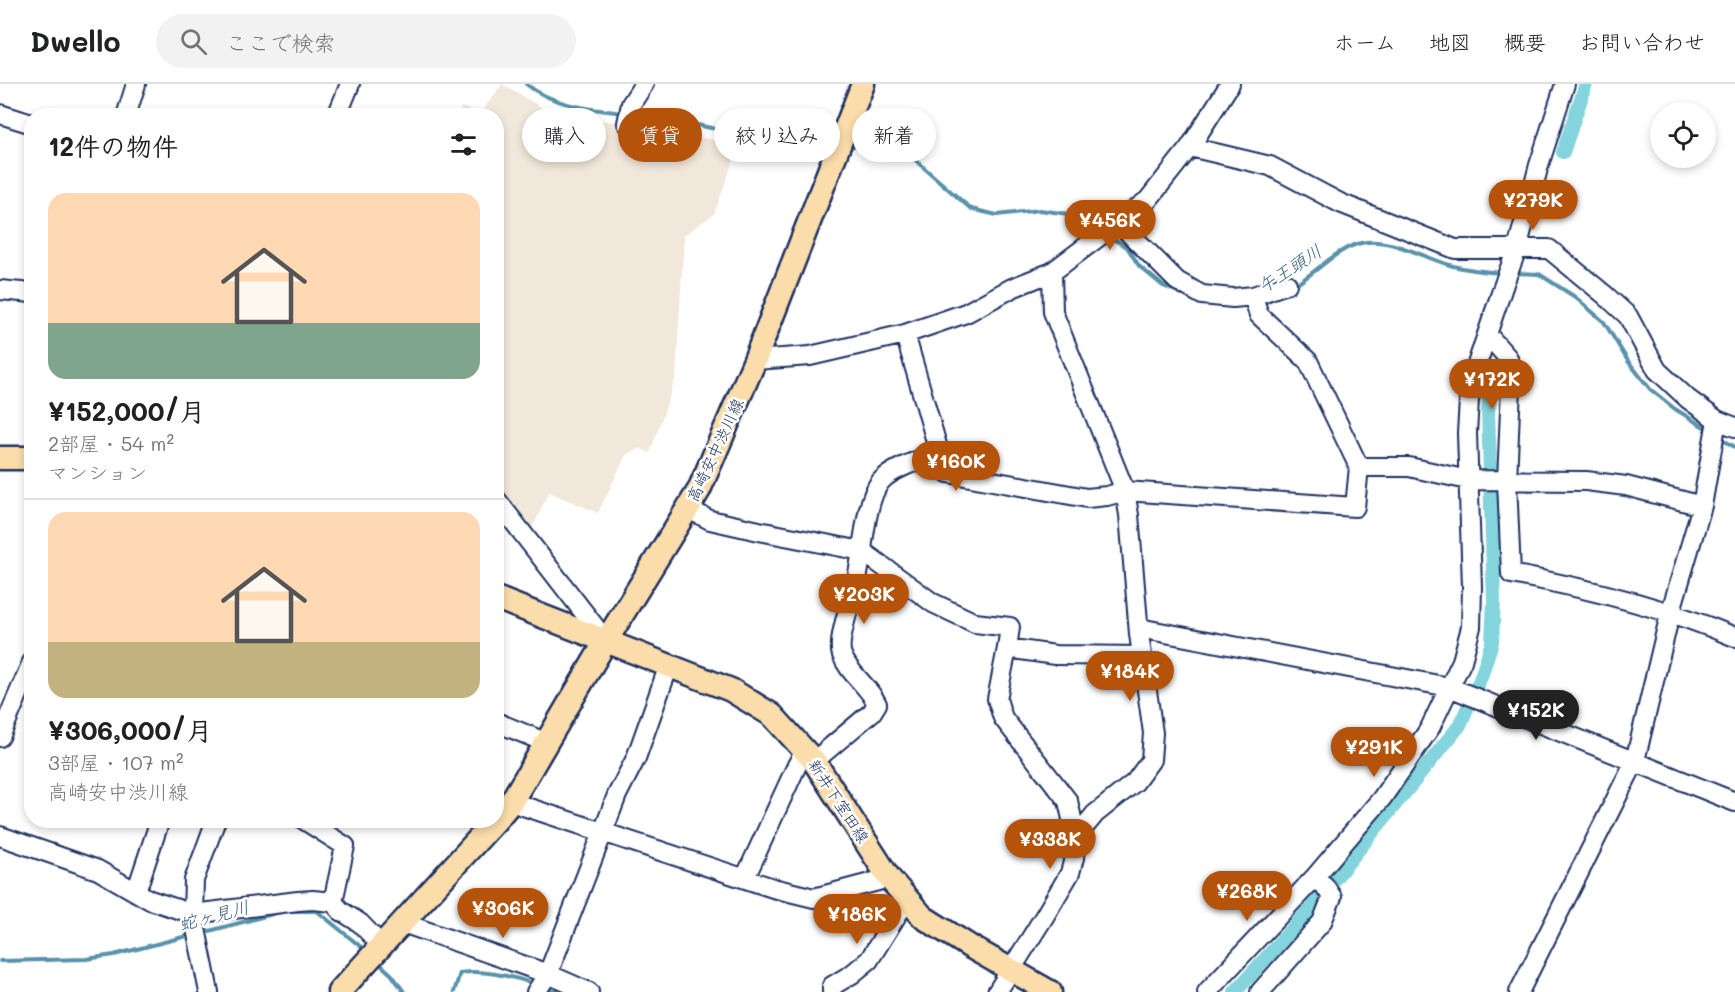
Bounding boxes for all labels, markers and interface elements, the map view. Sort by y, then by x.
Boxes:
search box [156,14,576,68]
text: Dwello [30,23,120,59]
icon: search [177,25,210,58]
text: ここで検索 [225,28,335,57]
text: ホーム [1334,28,1396,55]
text: 地図 [1429,28,1471,55]
text: 概要 [1504,28,1546,55]
text: お問い合わせ [1579,28,1705,55]
map controls [1650,102,1716,168]
button: locate [1650,102,1716,168]
chip: 購入 [522,108,606,162]
chip: 賃貸 [618,108,702,162]
chip: 絞り込み [714,108,840,162]
chip: 新着 [852,108,936,162]
icon: filters [447,128,480,161]
text: 12件の物件 [48,129,178,163]
pin: ¥279K [1491,180,1575,231]
text: ¥279K [1503,186,1563,212]
pin: ¥456K [1068,200,1152,251]
text: ¥456K [1079,206,1141,232]
icon: home [210,232,318,340]
water label: 午王頭川 [1253,238,1326,298]
pin: ¥172K [1450,359,1534,410]
text: ¥172K [1463,365,1521,391]
text: ¥152,000/月 [48,394,206,428]
street label: 高崎安中渋川線 [681,395,748,505]
text: 2部屋 · 54 m² [48,430,174,456]
pin: ¥160K [914,441,998,492]
text: ¥160K [926,447,986,473]
text: マンション [48,459,147,485]
icon: home [210,551,318,659]
pin: ¥203K [822,574,906,625]
text: ¥203K [833,580,895,606]
pin: ¥184K [1088,651,1172,702]
text: ¥184K [1100,657,1160,683]
pin: ¥152K [1494,690,1578,741]
text: ¥152K [1507,696,1565,722]
text: ¥306,000/月 [48,713,212,747]
pin: ¥291K [1332,727,1416,778]
text: ¥291K [1345,733,1403,759]
text: 3部屋 · 107 m² [48,749,184,775]
street label: 新井下室田線 [804,755,874,847]
text: 高崎安中渋川線 [48,778,188,804]
pin: ¥338K [1008,819,1092,870]
text: ¥338K [1019,825,1081,851]
pin: ¥268K [1205,871,1289,922]
text: ¥268K [1216,877,1278,903]
pin: ¥306K [461,888,545,939]
water label: 蛇ヶ見川 [176,894,252,936]
text: ¥306K [471,894,535,920]
pin: ¥186K [815,894,899,945]
text: ¥186K [827,900,887,926]

